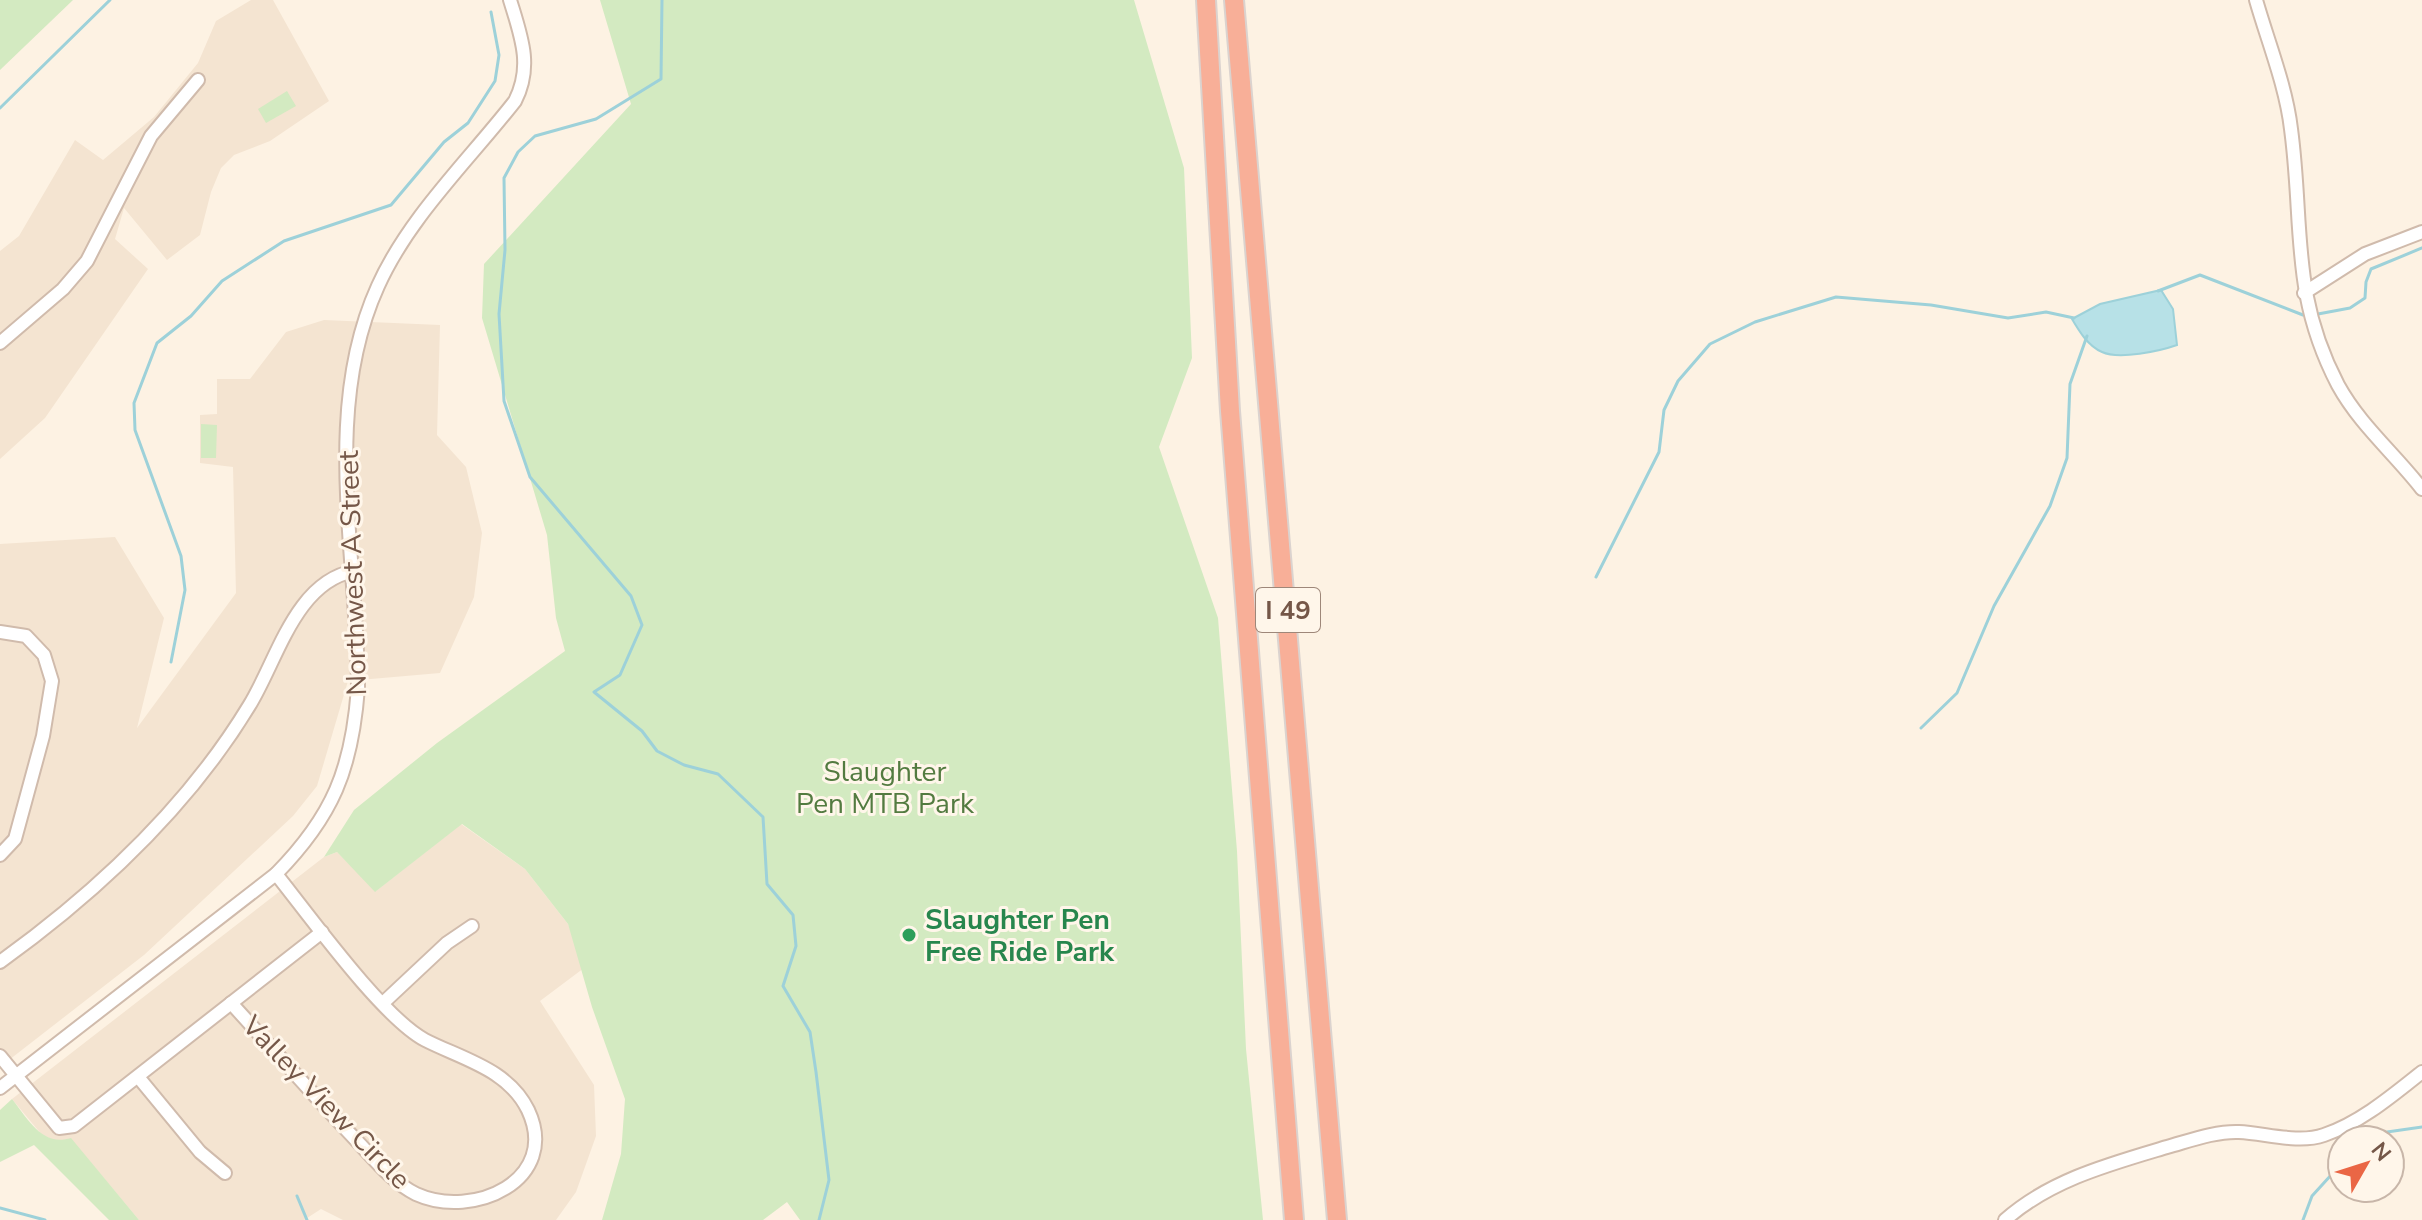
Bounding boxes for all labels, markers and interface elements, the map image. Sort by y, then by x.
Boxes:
street label: Northwest A Street [330,450,376,696]
road number: I 49 [1256,588,1320,632]
park label: Slaughter Pen MTB Park [796,753,975,823]
place label: Slaughter Pen Free Ride Park [925,901,1115,971]
marker: Slaughter Pen Free Ride Park [900,926,918,944]
street label: Valley View Circle [233,1007,419,1198]
north arrow [2326,1124,2406,1204]
text: N [2364,1136,2398,1168]

